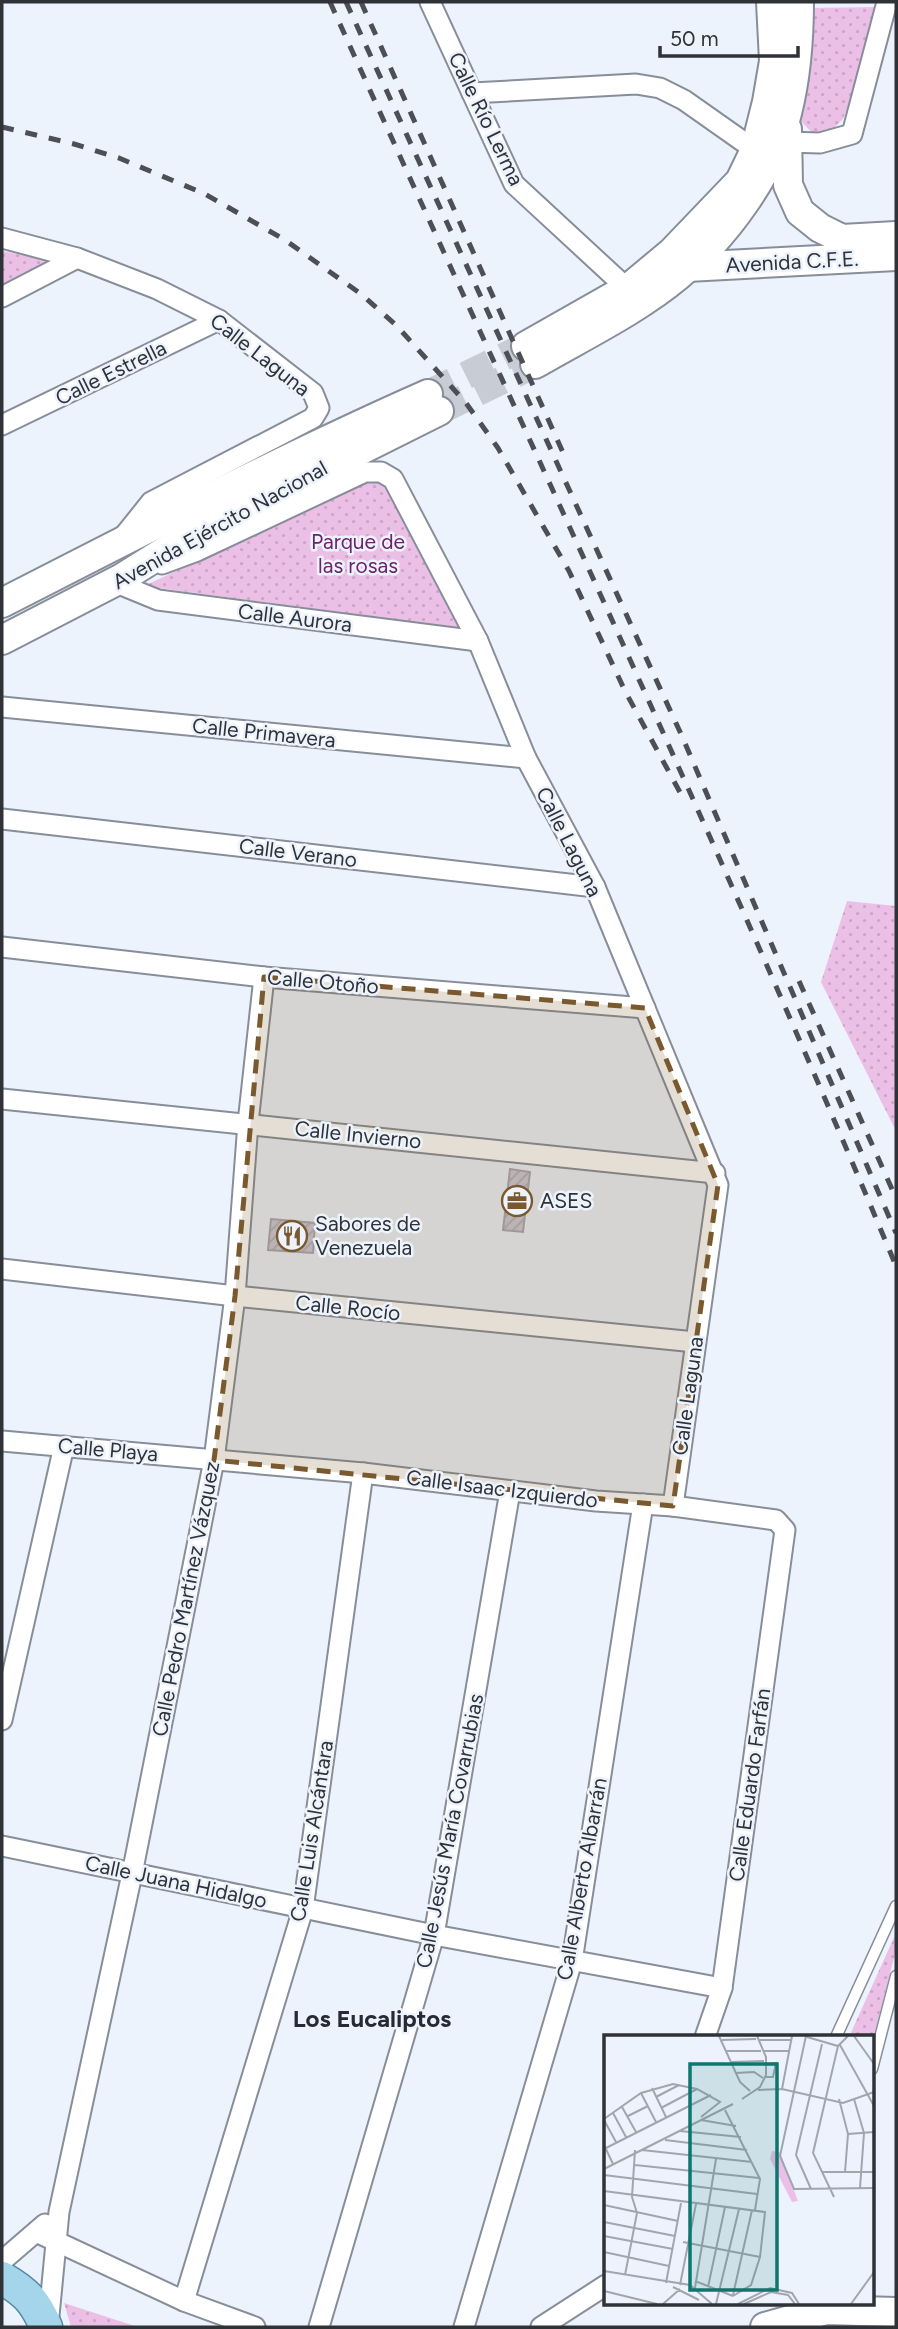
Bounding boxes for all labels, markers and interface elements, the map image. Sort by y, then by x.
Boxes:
scale bar [660,14,798,58]
text: 50 m [670,26,719,51]
street label: Calle Río Lerma [443,48,530,190]
street label: Avenida C.F.E. [725,246,859,277]
street label: Calle Laguna [205,308,315,401]
street label: Calle Estrella [51,335,170,410]
street label: Avenida Ejército Nacional [108,455,331,594]
park label: Parque de las rosas [311,529,405,578]
street label: Calle Aurora [237,598,354,637]
street label: Calle Primavera [191,713,337,752]
street label: Calle Laguna [531,783,608,901]
street label: Calle Verano [238,833,358,872]
street label: Calle Otoño [266,964,380,999]
street label: Calle Invierno [293,1115,423,1154]
office icon: ASES [500,1184,534,1218]
place label: ASES [540,1188,592,1213]
place label: Sabores de Venezuela [315,1211,420,1260]
restaurant icon: Sabores de Venezuela [275,1219,309,1253]
street label: Calle Rocío [294,1290,402,1325]
street label: Calle Laguna [667,1335,708,1457]
street label: Calle Playa [57,1433,159,1466]
street label: Calle Pedro Martínez Vázquez [147,1459,224,1738]
street label: Calle Isaac Izquierdo [405,1464,599,1513]
street label: Calle Eduardo Farfán [724,1687,775,1883]
street label: Calle Jesús María Covarrubias [411,1692,488,1970]
street label: Calle Luis Alcántara [285,1738,338,1923]
street label: Calle Alberto Albarrán [551,1776,612,1982]
street label: Calle Juana Hidalgo [83,1850,269,1913]
district label: Los Eucaliptos [293,2004,451,2033]
inset map [604,2035,874,2304]

